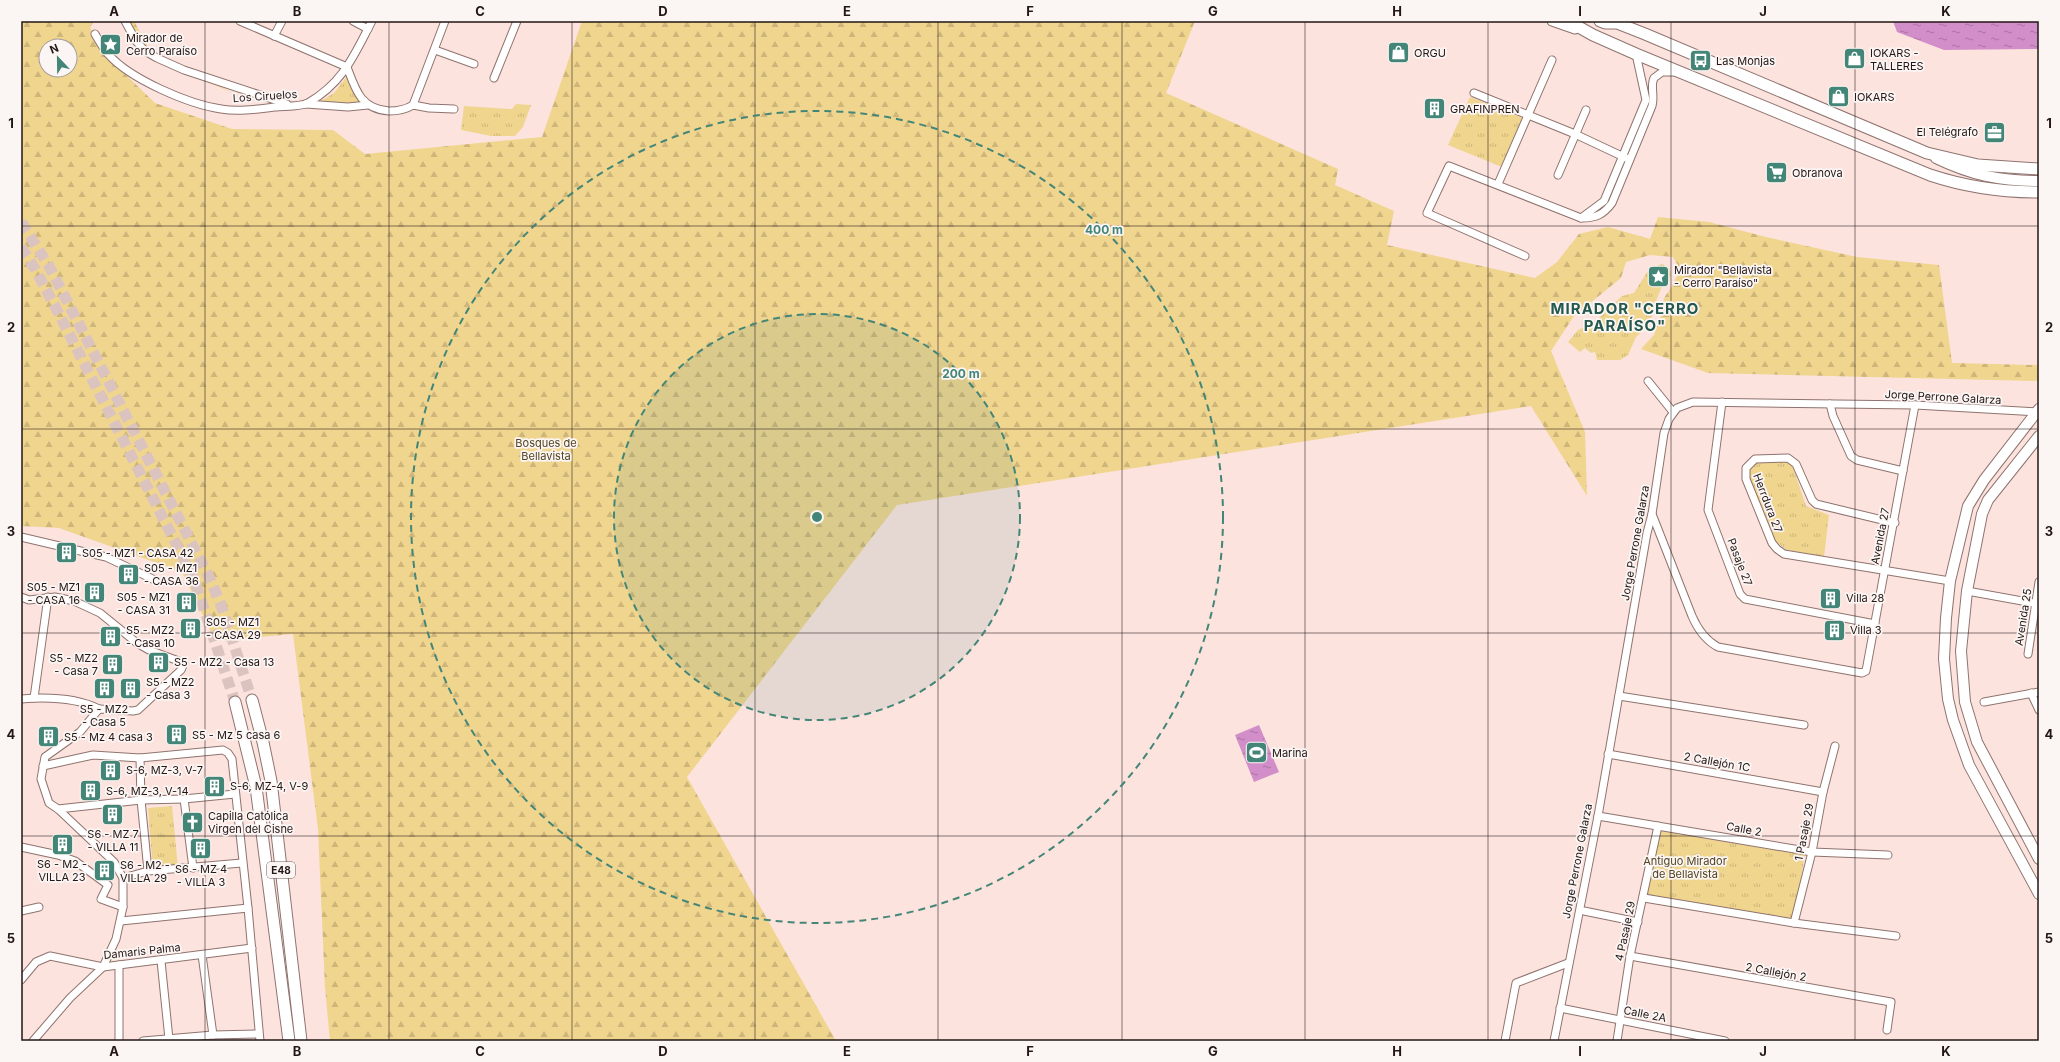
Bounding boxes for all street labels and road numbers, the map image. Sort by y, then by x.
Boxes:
street label: Los Ciruelos [232,87,298,105]
street label: Jorge Perrone Galarza [1884,387,2002,407]
street label: Herrdura 27 [1750,471,1786,535]
street label: Jorge Perrone Galarza [1618,484,1652,602]
street label: Avenida 27 [1868,507,1892,565]
street label: Pasaje 27 [1724,536,1756,588]
street label: Avenida 25 [2012,587,2034,647]
street label: 2 Callejón 1C [1683,749,1751,775]
street label: Jorge Perrone Galarza [1559,802,1595,920]
street label: 1 Pasaje 29 [1792,802,1816,862]
street label: Calle 2 [1725,819,1763,839]
road number: E48 [267,862,295,878]
street label: 4 Pasaje 29 [1612,899,1638,962]
street label: Damaris Palma [103,940,181,962]
street label: 2 Callejón 2 [1745,960,1807,984]
street label: Calle 2A [1622,1003,1668,1025]

